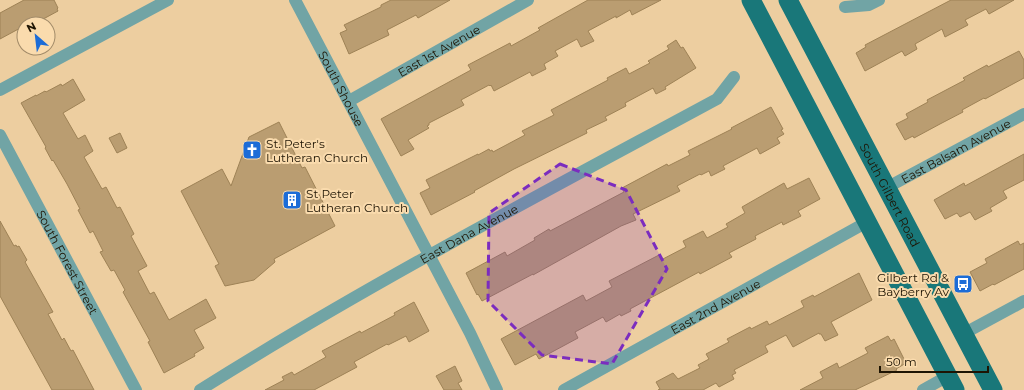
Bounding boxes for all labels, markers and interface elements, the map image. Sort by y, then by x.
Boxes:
north arrow [16,16,56,56]
text: N [24,19,39,35]
street label: East 1st Avenue [395,21,483,80]
street label: South Shouse [315,48,368,129]
street label: East Balsam Avenue [898,115,1013,186]
place label: St. Peter's Lutheran Church [266,136,368,165]
church icon: St. Peter's Lutheran Church [241,139,263,161]
street label: South Gilbert Road [857,140,924,249]
place label: St Peter Lutheran Church [306,186,408,215]
building icon: St Peter Lutheran Church [281,189,303,211]
street label: East Dana Avenue [417,200,520,266]
street label: South Forest Street [34,207,102,317]
place label: Gilbert Rd & Bayberry Av [877,270,949,299]
bus stop icon: Gilbert Rd & Bayberry Av [952,273,974,295]
street label: East 2nd Avenue [668,275,763,337]
scale bar [880,348,988,374]
text: 50 m [886,354,917,369]

